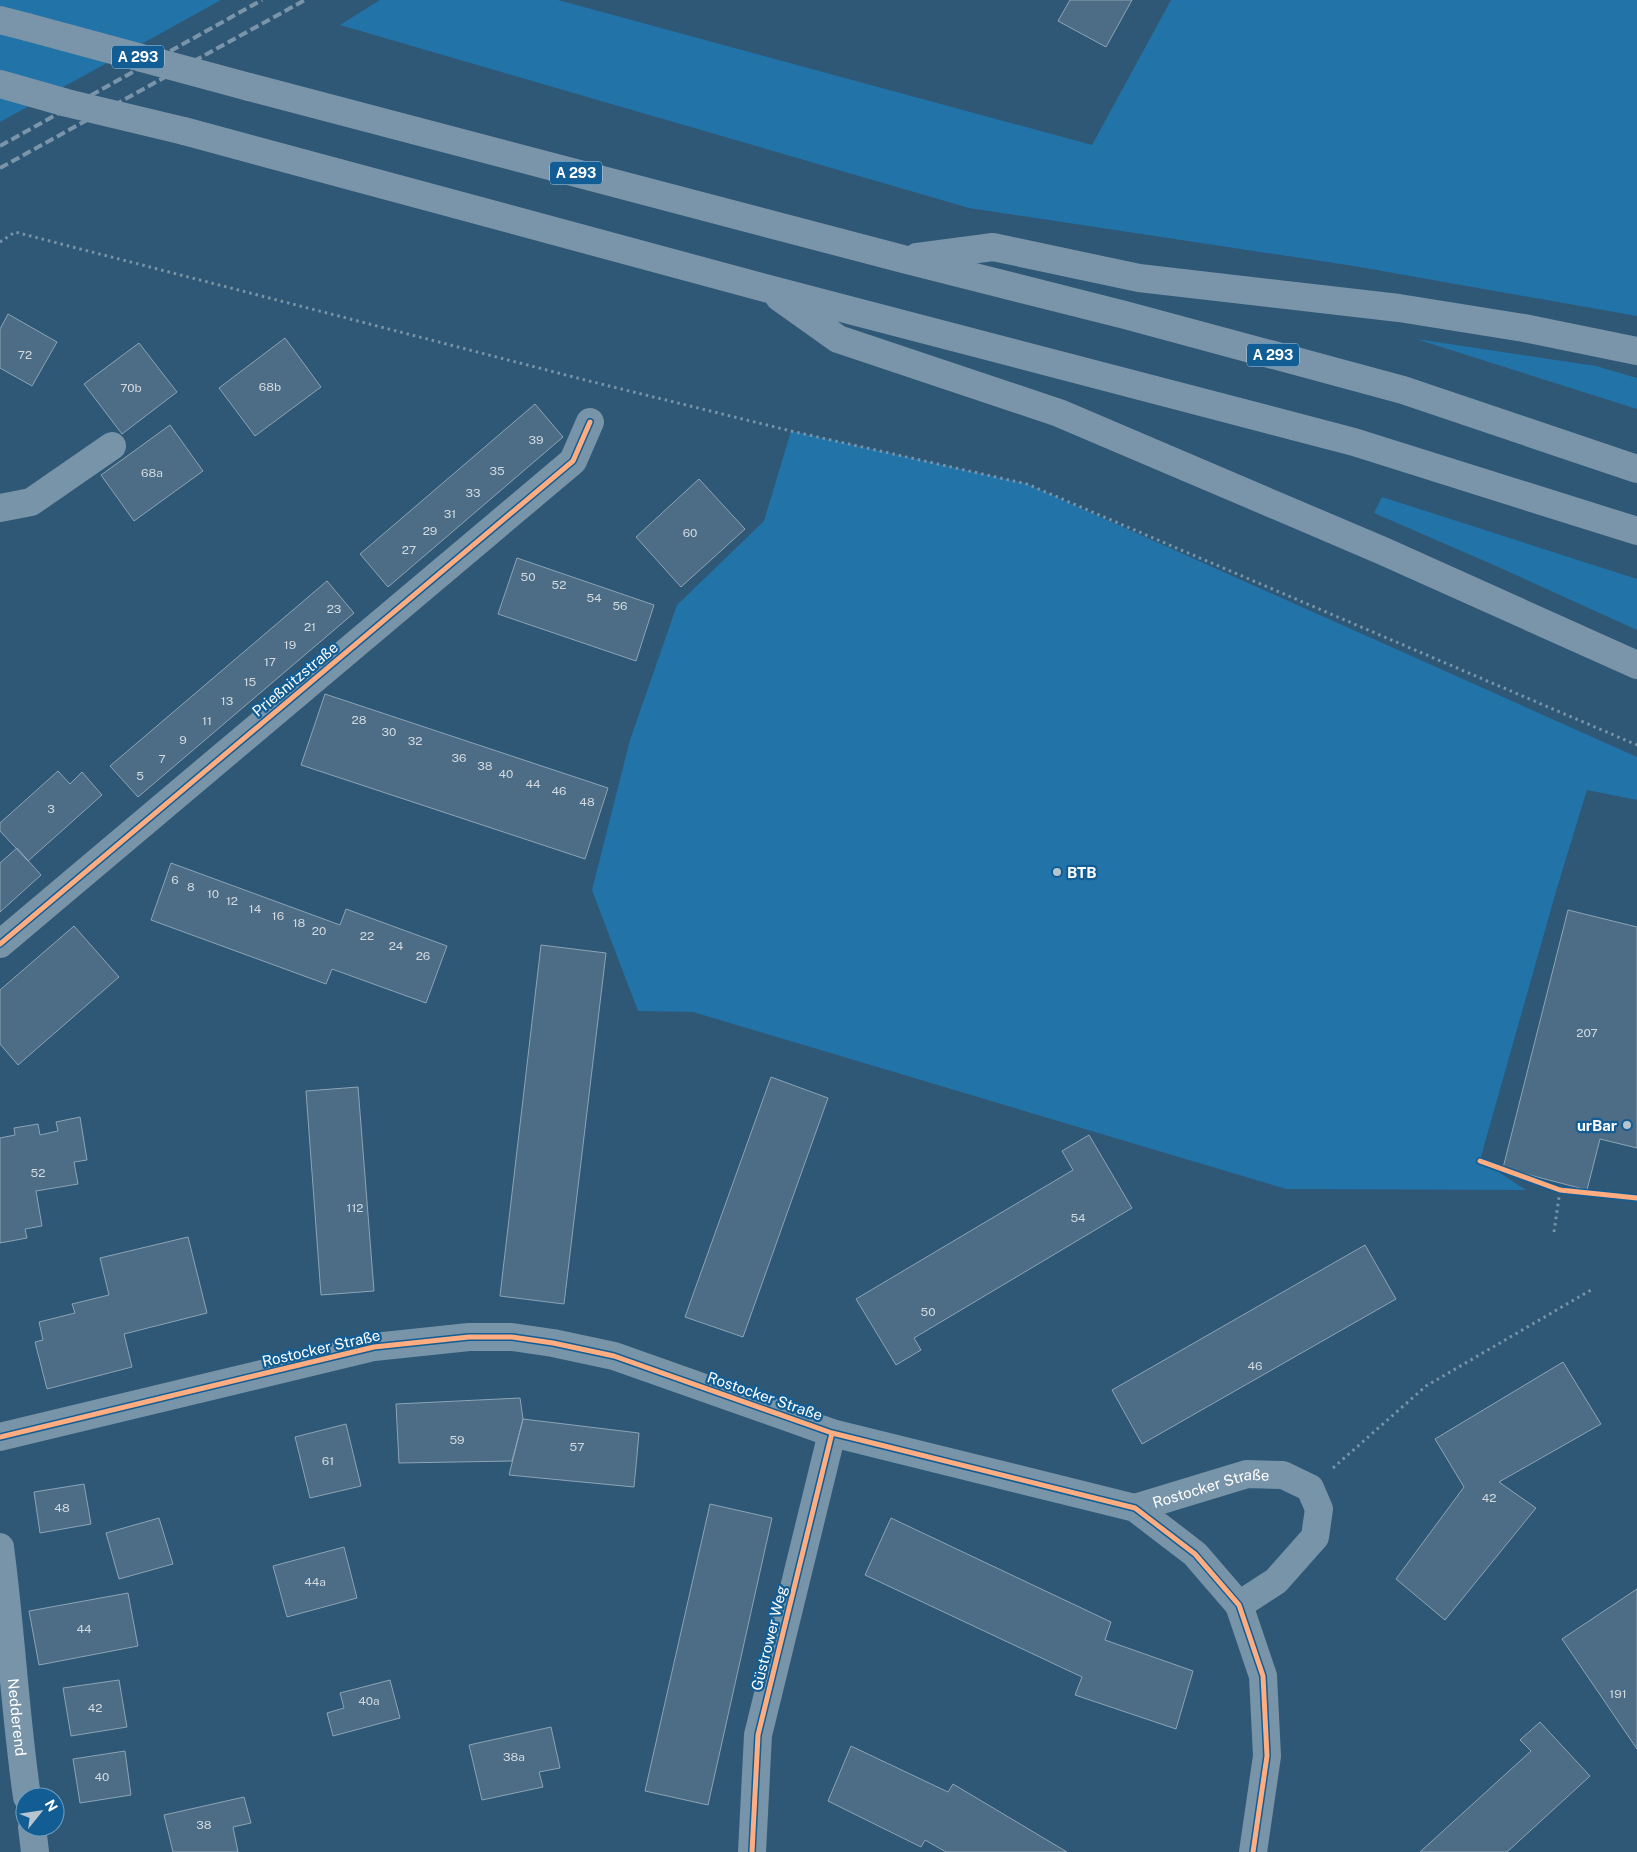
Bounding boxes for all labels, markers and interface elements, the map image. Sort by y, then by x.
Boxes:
road number: A 293 [112,46,164,68]
road number: A 293 [550,162,602,184]
road number: A 293 [1247,344,1299,366]
house number: 72 [18,348,32,362]
house number: 68b [259,380,281,394]
house number: 70b [120,381,142,395]
house number: 39 [529,433,543,447]
house number: 35 [489,464,505,478]
house number: 68a [141,466,163,480]
house number: 33 [465,486,481,500]
house number: 31 [444,507,456,521]
house number: 29 [423,524,437,538]
house number: 60 [683,526,697,540]
house number: 27 [402,543,416,557]
house number: 50 [520,570,536,584]
house number: 52 [552,578,566,592]
house number: 54 [586,591,602,605]
house number: 56 [612,599,628,613]
house number: 23 [327,602,341,616]
house number: 21 [304,620,316,634]
street label: Prießnitzstraße [249,638,341,720]
house number: 19 [284,638,296,652]
house number: 17 [264,655,276,669]
house number: 15 [244,675,257,689]
house number: 13 [221,694,233,708]
house number: 28 [352,713,367,727]
house number: 11 [202,714,212,728]
house number: 30 [382,725,396,739]
house number: 9 [179,733,187,747]
house number: 32 [408,734,422,748]
house number: 36 [452,751,466,765]
house number: 7 [158,752,166,766]
house number: 38 [477,759,493,773]
house number: 40 [499,767,513,781]
house number: 5 [136,769,144,783]
house number: 44 [525,777,541,791]
house number: 46 [551,784,567,798]
house number: 48 [579,795,595,809]
house number: 3 [47,802,55,816]
place label: BTB [1067,864,1097,881]
marker: BTB [1051,866,1063,878]
house number: 6 [171,873,179,887]
house number: 8 [187,880,195,894]
house number: 10 [207,887,219,901]
house number: 12 [226,894,238,908]
house number: 14 [249,902,262,916]
house number: 16 [272,909,284,923]
house number: 18 [293,916,306,930]
house number: 20 [312,924,326,938]
house number: 22 [360,929,374,943]
house number: 24 [389,939,404,953]
house number: 26 [416,949,430,963]
house number: 207 [1576,1026,1598,1040]
place label: urBar [1577,1117,1617,1134]
marker: urBar [1621,1119,1633,1131]
house number: 52 [31,1166,45,1180]
house number: 112 [347,1201,363,1215]
house number: 54 [1070,1211,1086,1225]
house number: 50 [920,1305,936,1319]
street label: Rostocker Straße [260,1326,382,1370]
house number: 46 [1247,1359,1263,1373]
street label: Rostocker Straße [705,1368,825,1424]
house number: 59 [449,1433,465,1447]
house number: 57 [570,1440,584,1454]
house number: 61 [322,1454,334,1468]
street label: Rostocker Straße [1150,1465,1270,1511]
house number: 42 [1482,1491,1496,1505]
house number: 48 [54,1501,70,1515]
house number: 44a [304,1575,326,1589]
street label: Güstrower Weg [748,1584,790,1692]
house number: 44 [76,1622,92,1636]
street label: Nedderend [5,1677,30,1757]
house number: 191 [1609,1687,1627,1701]
house number: 40a [358,1694,380,1708]
house number: 42 [88,1701,102,1715]
house number: 38a [503,1750,525,1764]
house number: 40 [95,1770,109,1784]
north arrow [15,1787,65,1837]
text: N [42,1797,61,1814]
house number: 38 [196,1818,212,1832]

